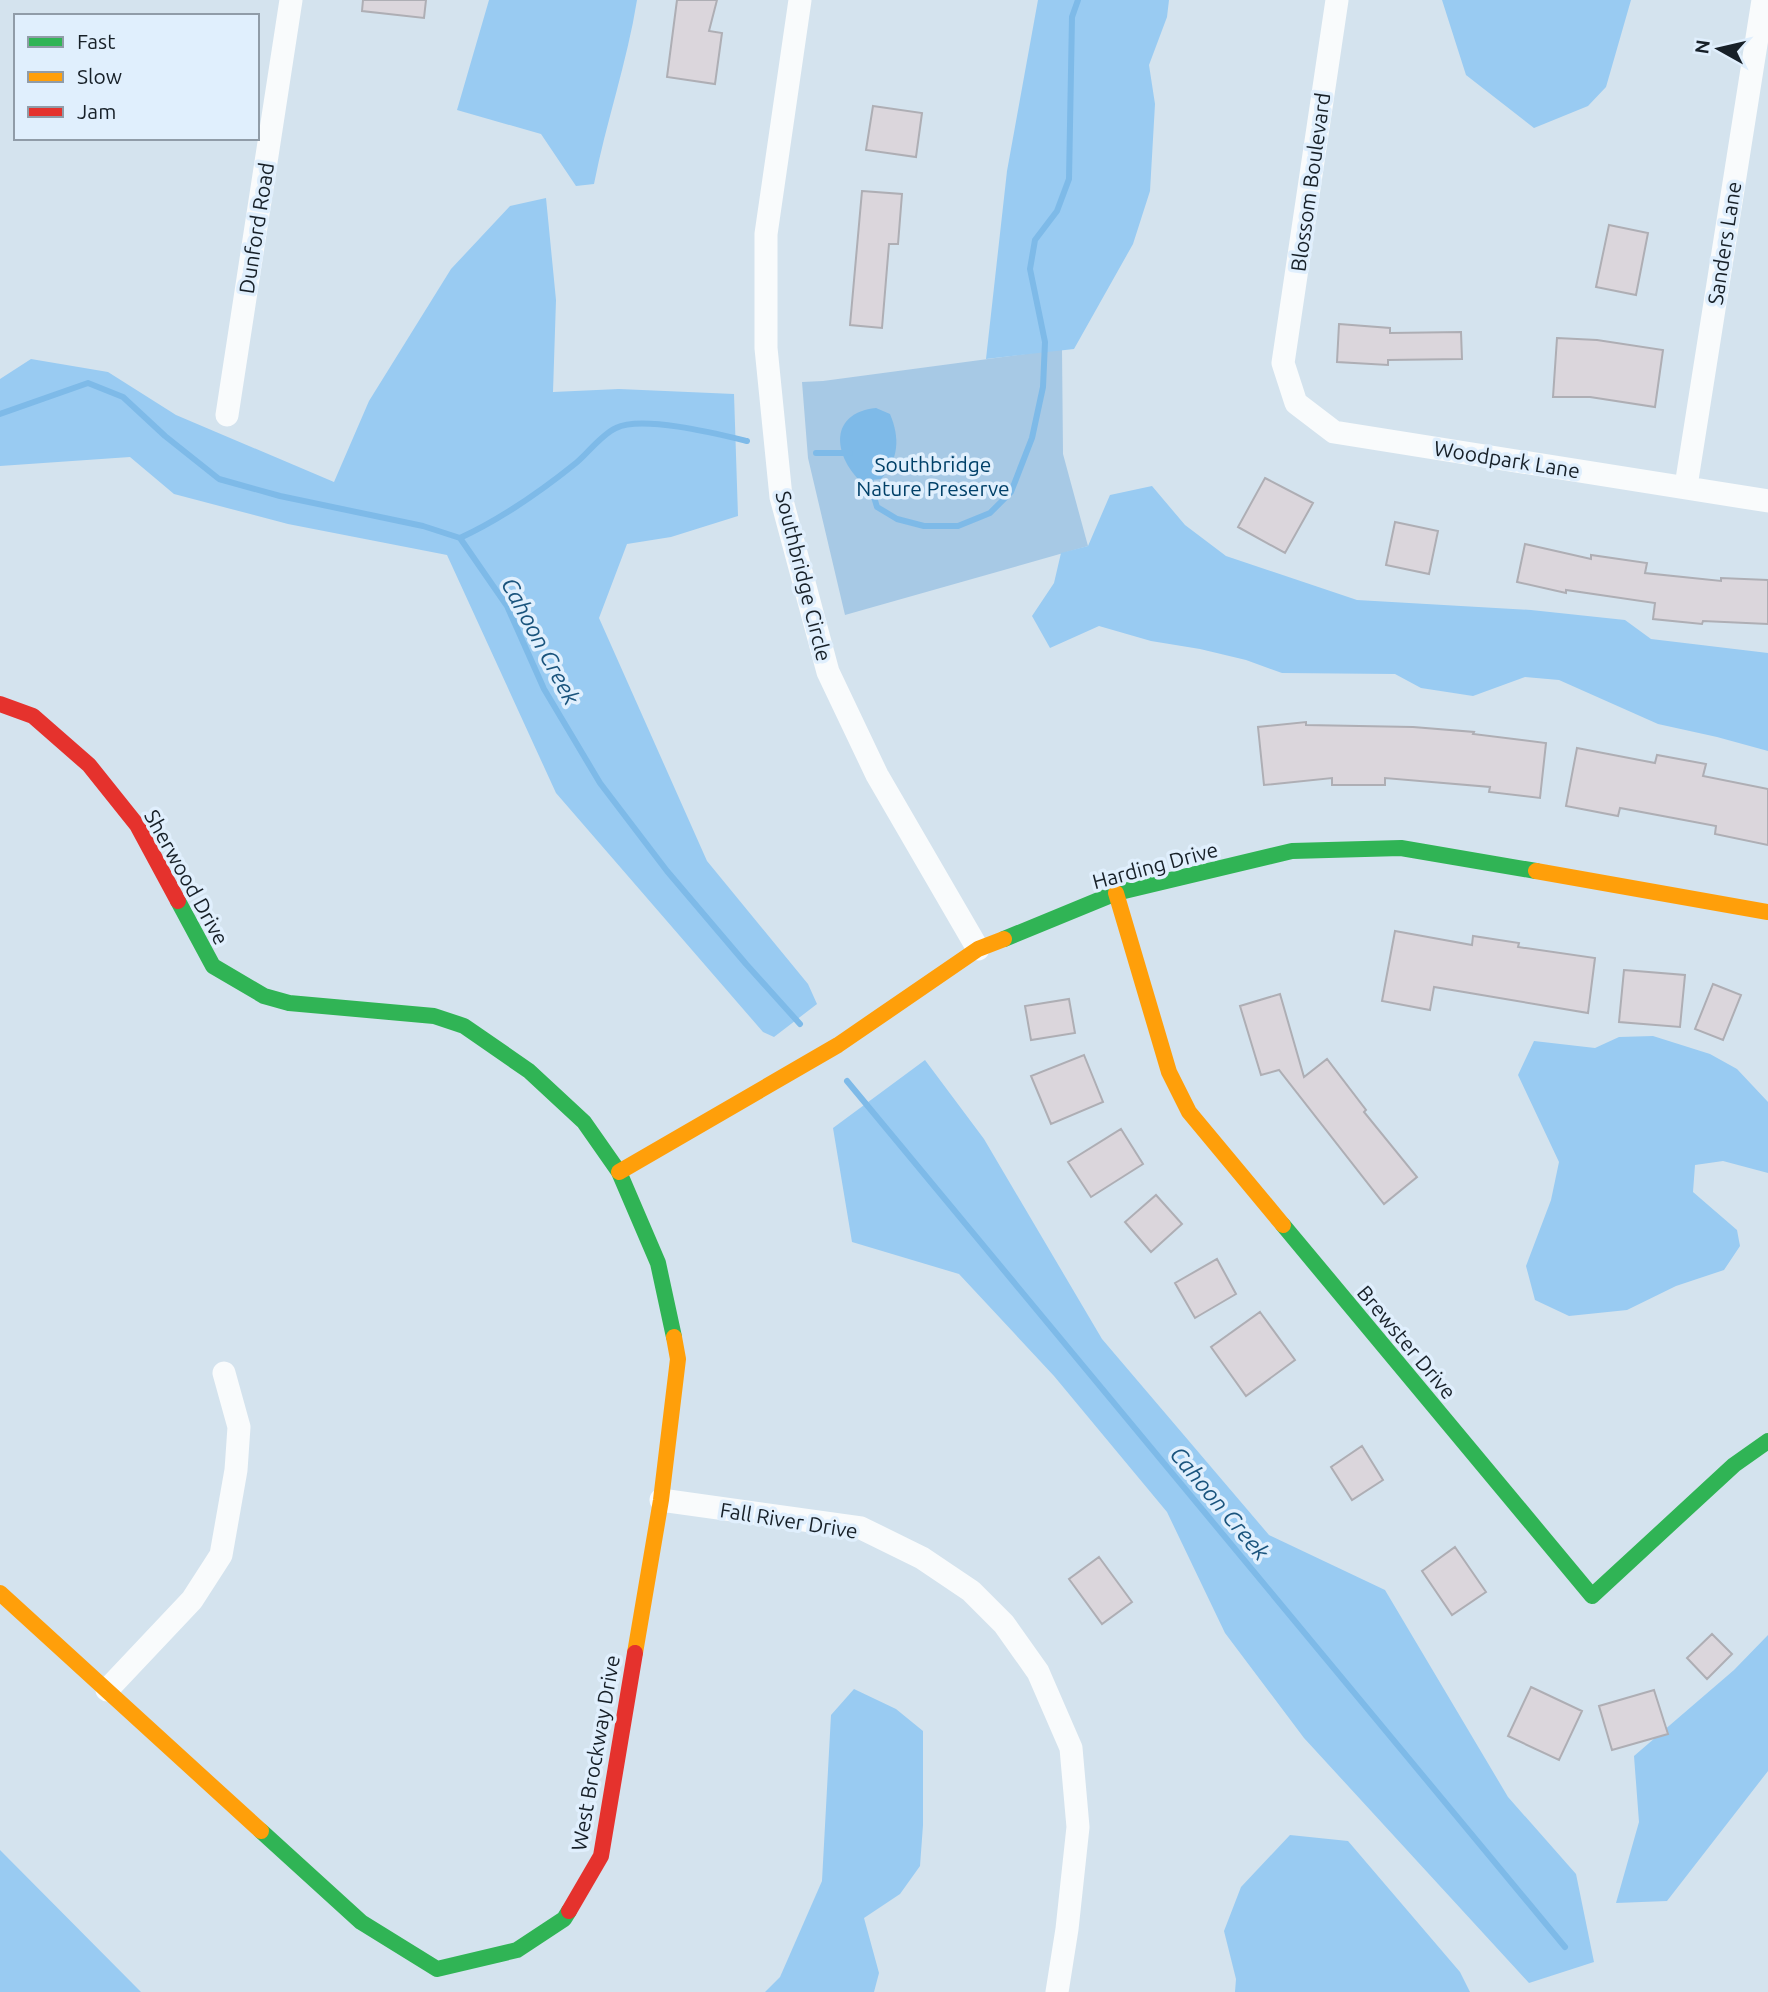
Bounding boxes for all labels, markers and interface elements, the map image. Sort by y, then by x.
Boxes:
legend [14,14,259,140]
north arrow [1684,14,1754,84]
text: Fast [77,29,115,53]
text: N [1690,38,1714,55]
text: Slow [77,64,122,88]
street label: Blossom Boulevard [1286,91,1334,273]
text: Jam [77,99,116,123]
street label: Dunford Road [234,161,278,295]
street label: Sanders Lane [1702,180,1746,306]
street label: Woodpark Lane [1432,436,1582,482]
park label: Southbridge Nature Preserve [856,452,1010,500]
street label: Southbridge Circle [771,488,837,664]
water label: Cahoon Creek [497,573,585,709]
street label: Sherwood Drive [140,805,234,949]
street label: Harding Drive [1089,837,1221,893]
street label: Brewster Drive [1353,1280,1461,1404]
water label: Cahoon Creek [1165,1441,1275,1565]
street label: Fall River Drive [718,1497,860,1543]
street label: West Brockway Drive [566,1653,624,1853]

